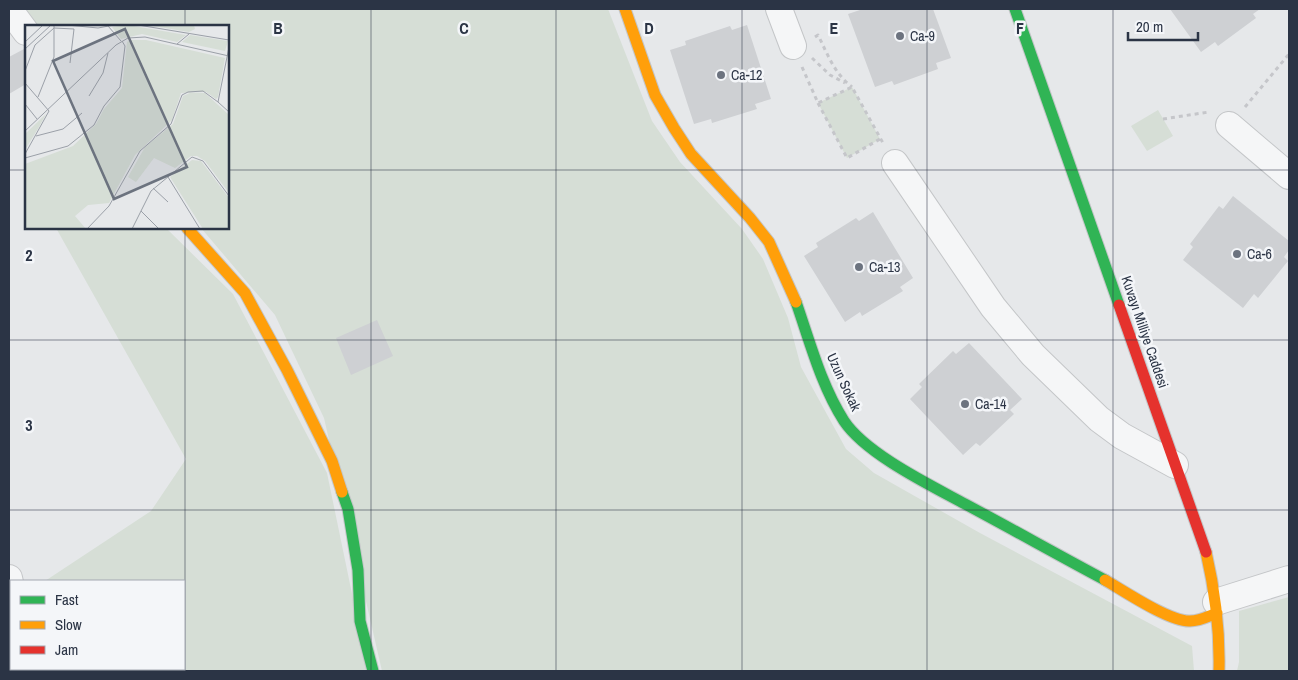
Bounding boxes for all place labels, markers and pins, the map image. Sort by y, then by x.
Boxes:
place label: Ca-9 [910,27,935,45]
marker: Ca-9 [894,30,906,42]
place label: Ca-12 [731,66,762,84]
marker: Ca-12 [715,69,727,81]
place label: Ca-6 [1247,245,1272,263]
marker: Ca-6 [1231,248,1243,260]
place label: Ca-13 [869,258,900,276]
marker: Ca-13 [853,261,865,273]
place label: Ca-14 [975,395,1007,413]
marker: Ca-14 [959,398,971,410]

